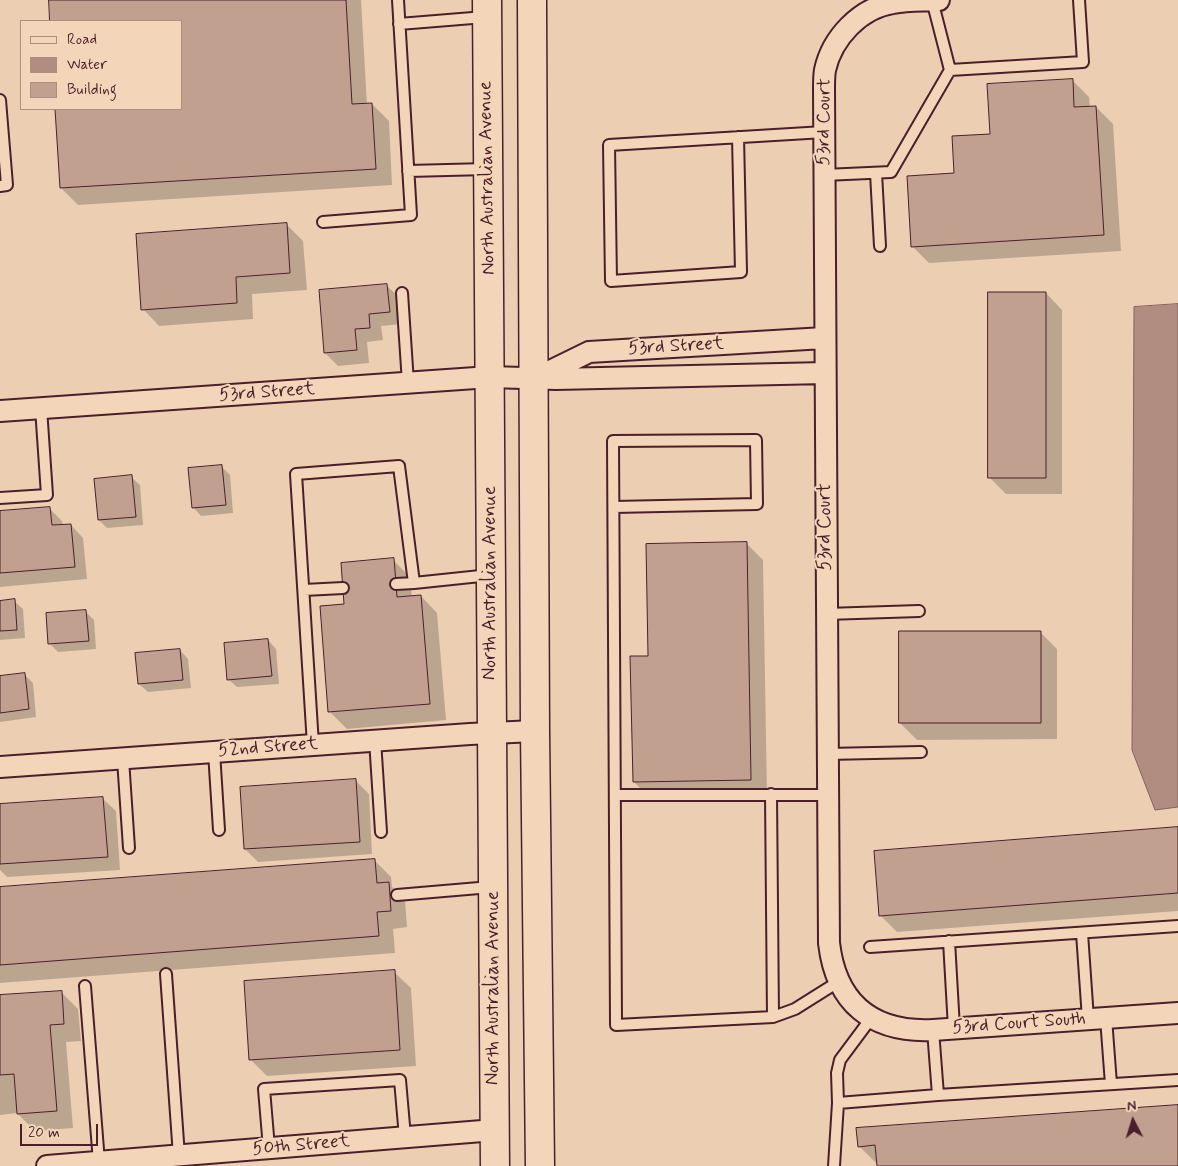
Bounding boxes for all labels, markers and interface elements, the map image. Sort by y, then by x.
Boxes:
legend [20,20,182,110]
text: Road [67,30,97,50]
text: Water [67,55,107,75]
street label: 53rd Court [813,78,837,166]
text: Building [67,80,117,100]
street label: North Australian Avenue [475,81,501,275]
street label: 53rd Street [627,333,725,361]
street label: 53rd Street [218,378,316,408]
street label: 53rd Court [815,483,837,571]
street label: North Australian Avenue [480,486,502,680]
street label: 52nd Street [217,733,319,763]
street label: North Australian Avenue [483,891,505,1085]
street label: 53rd Court South [951,1008,1087,1040]
north arrow [1108,1096,1158,1146]
text: N [1126,1097,1137,1115]
scale bar [22,1114,100,1146]
text: 20 m [28,1123,60,1143]
street label: 50th Street [251,1130,351,1162]

